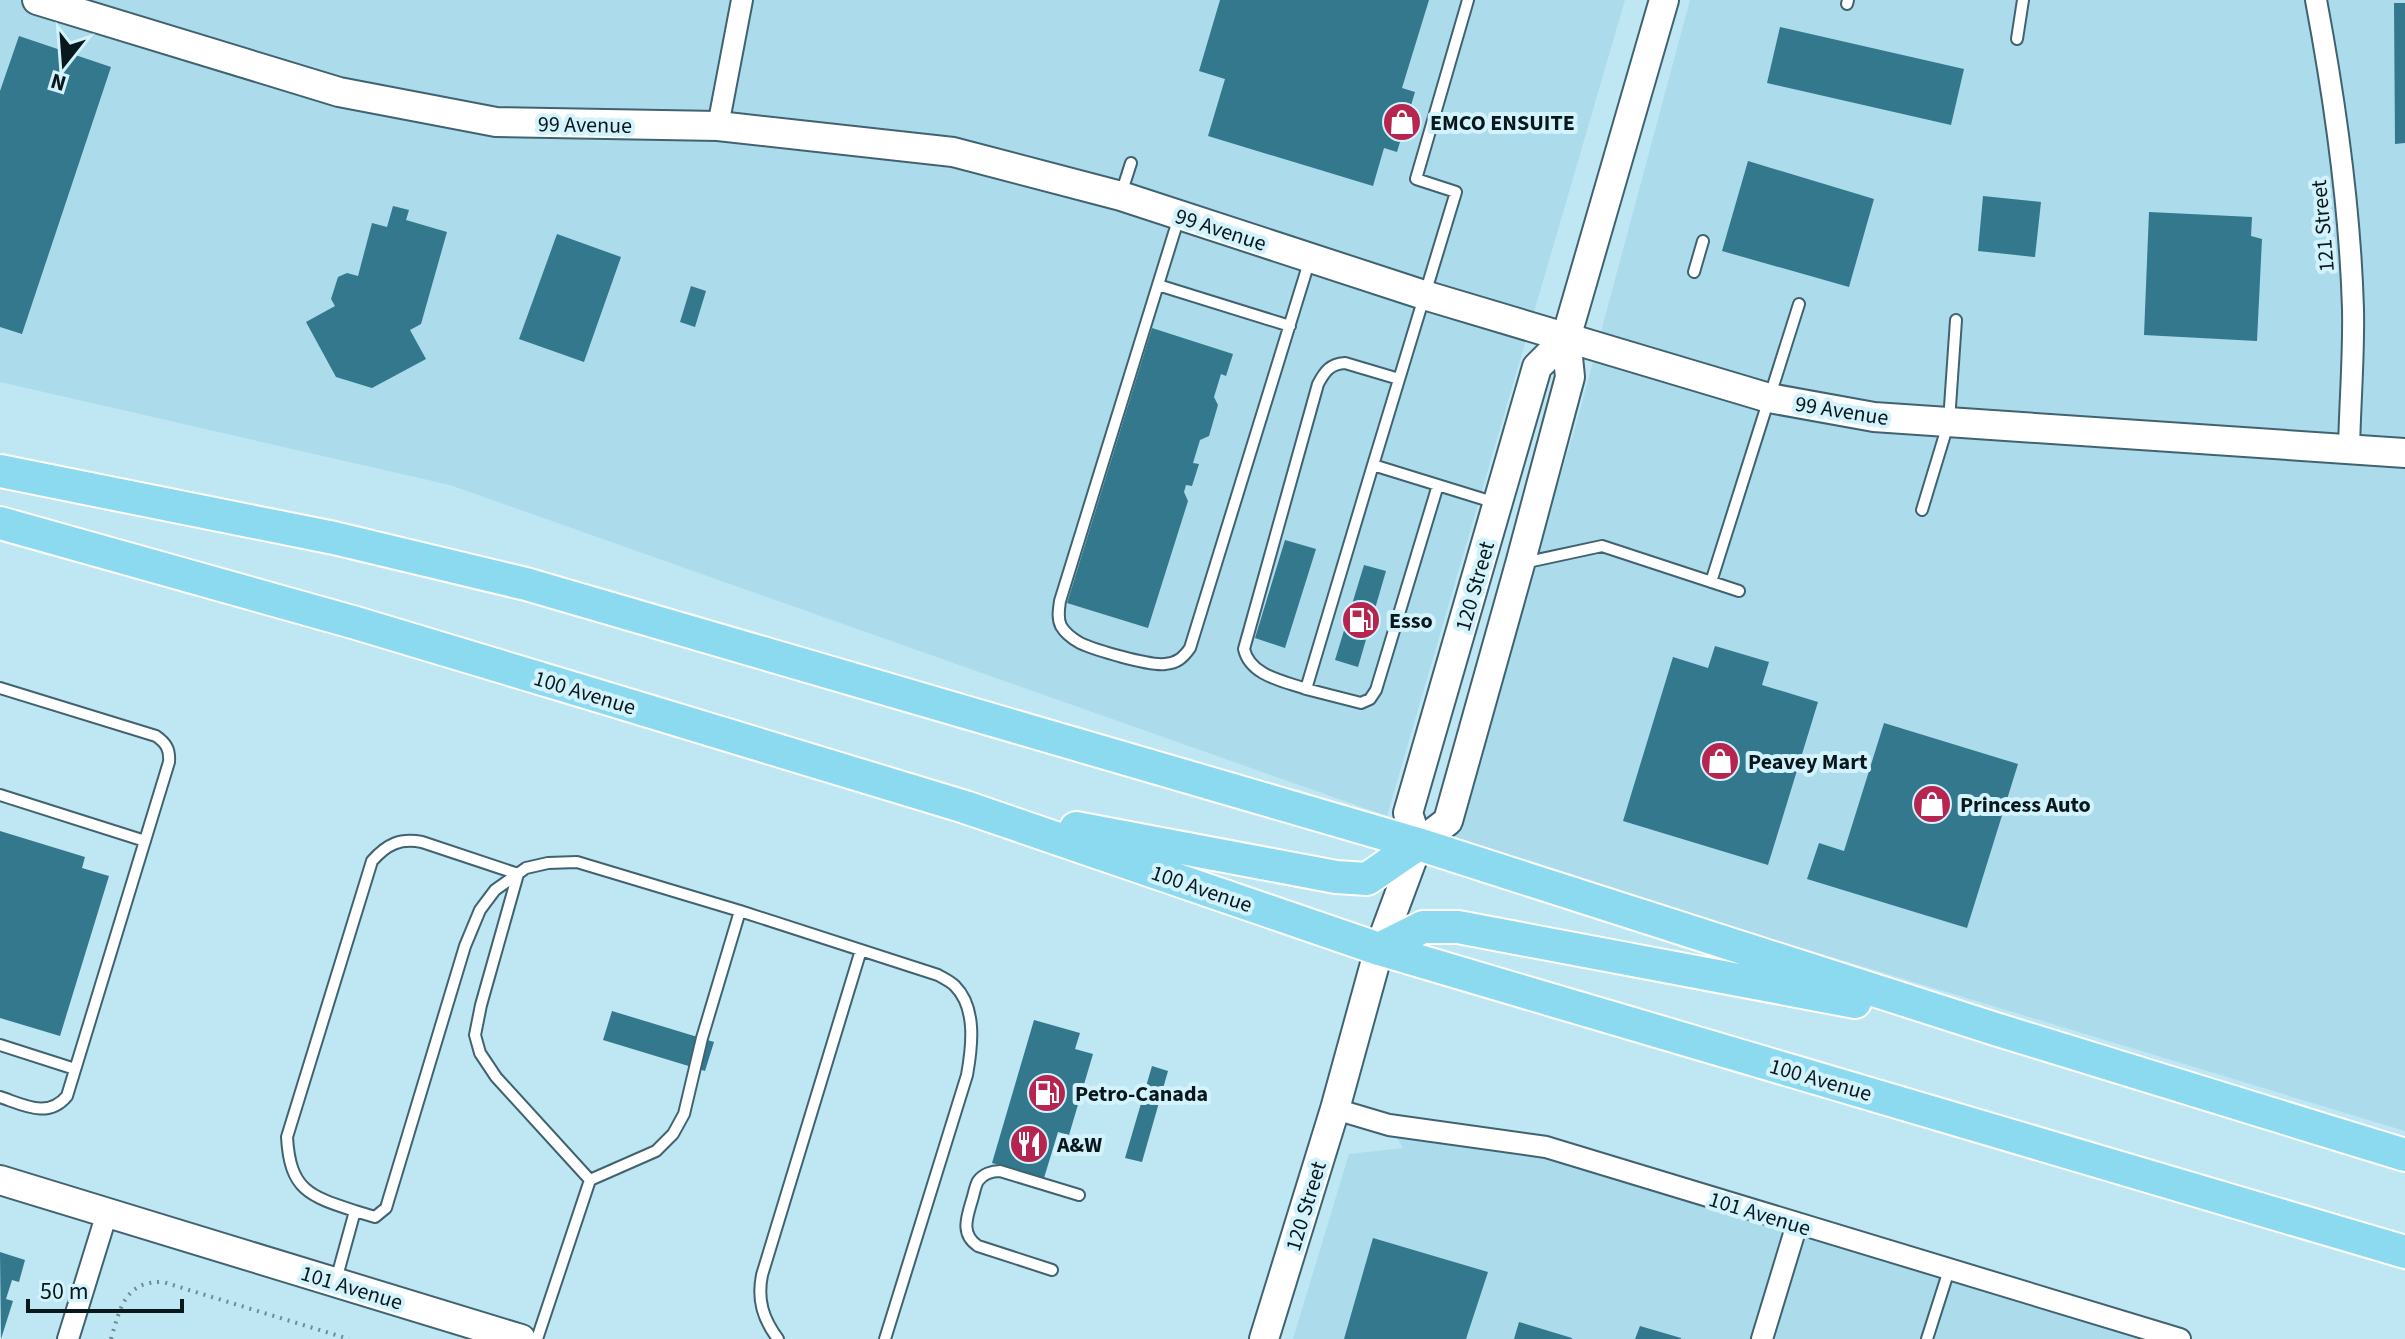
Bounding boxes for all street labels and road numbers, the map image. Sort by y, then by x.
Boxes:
street label: 99 Avenue [538,108,632,142]
street label: 121 Street [2303,178,2343,273]
street label: 99 Avenue [1171,200,1270,260]
street label: 99 Avenue [1793,388,1891,434]
street label: 120 Street [1447,537,1503,635]
street label: 100 Avenue [530,662,640,724]
street label: 100 Avenue [1147,857,1257,921]
street label: 100 Avenue [1766,1050,1876,1110]
street label: 120 Street [1277,1157,1335,1255]
street label: 101 Avenue [1705,1183,1815,1245]
street label: 101 Avenue [297,1257,407,1319]

